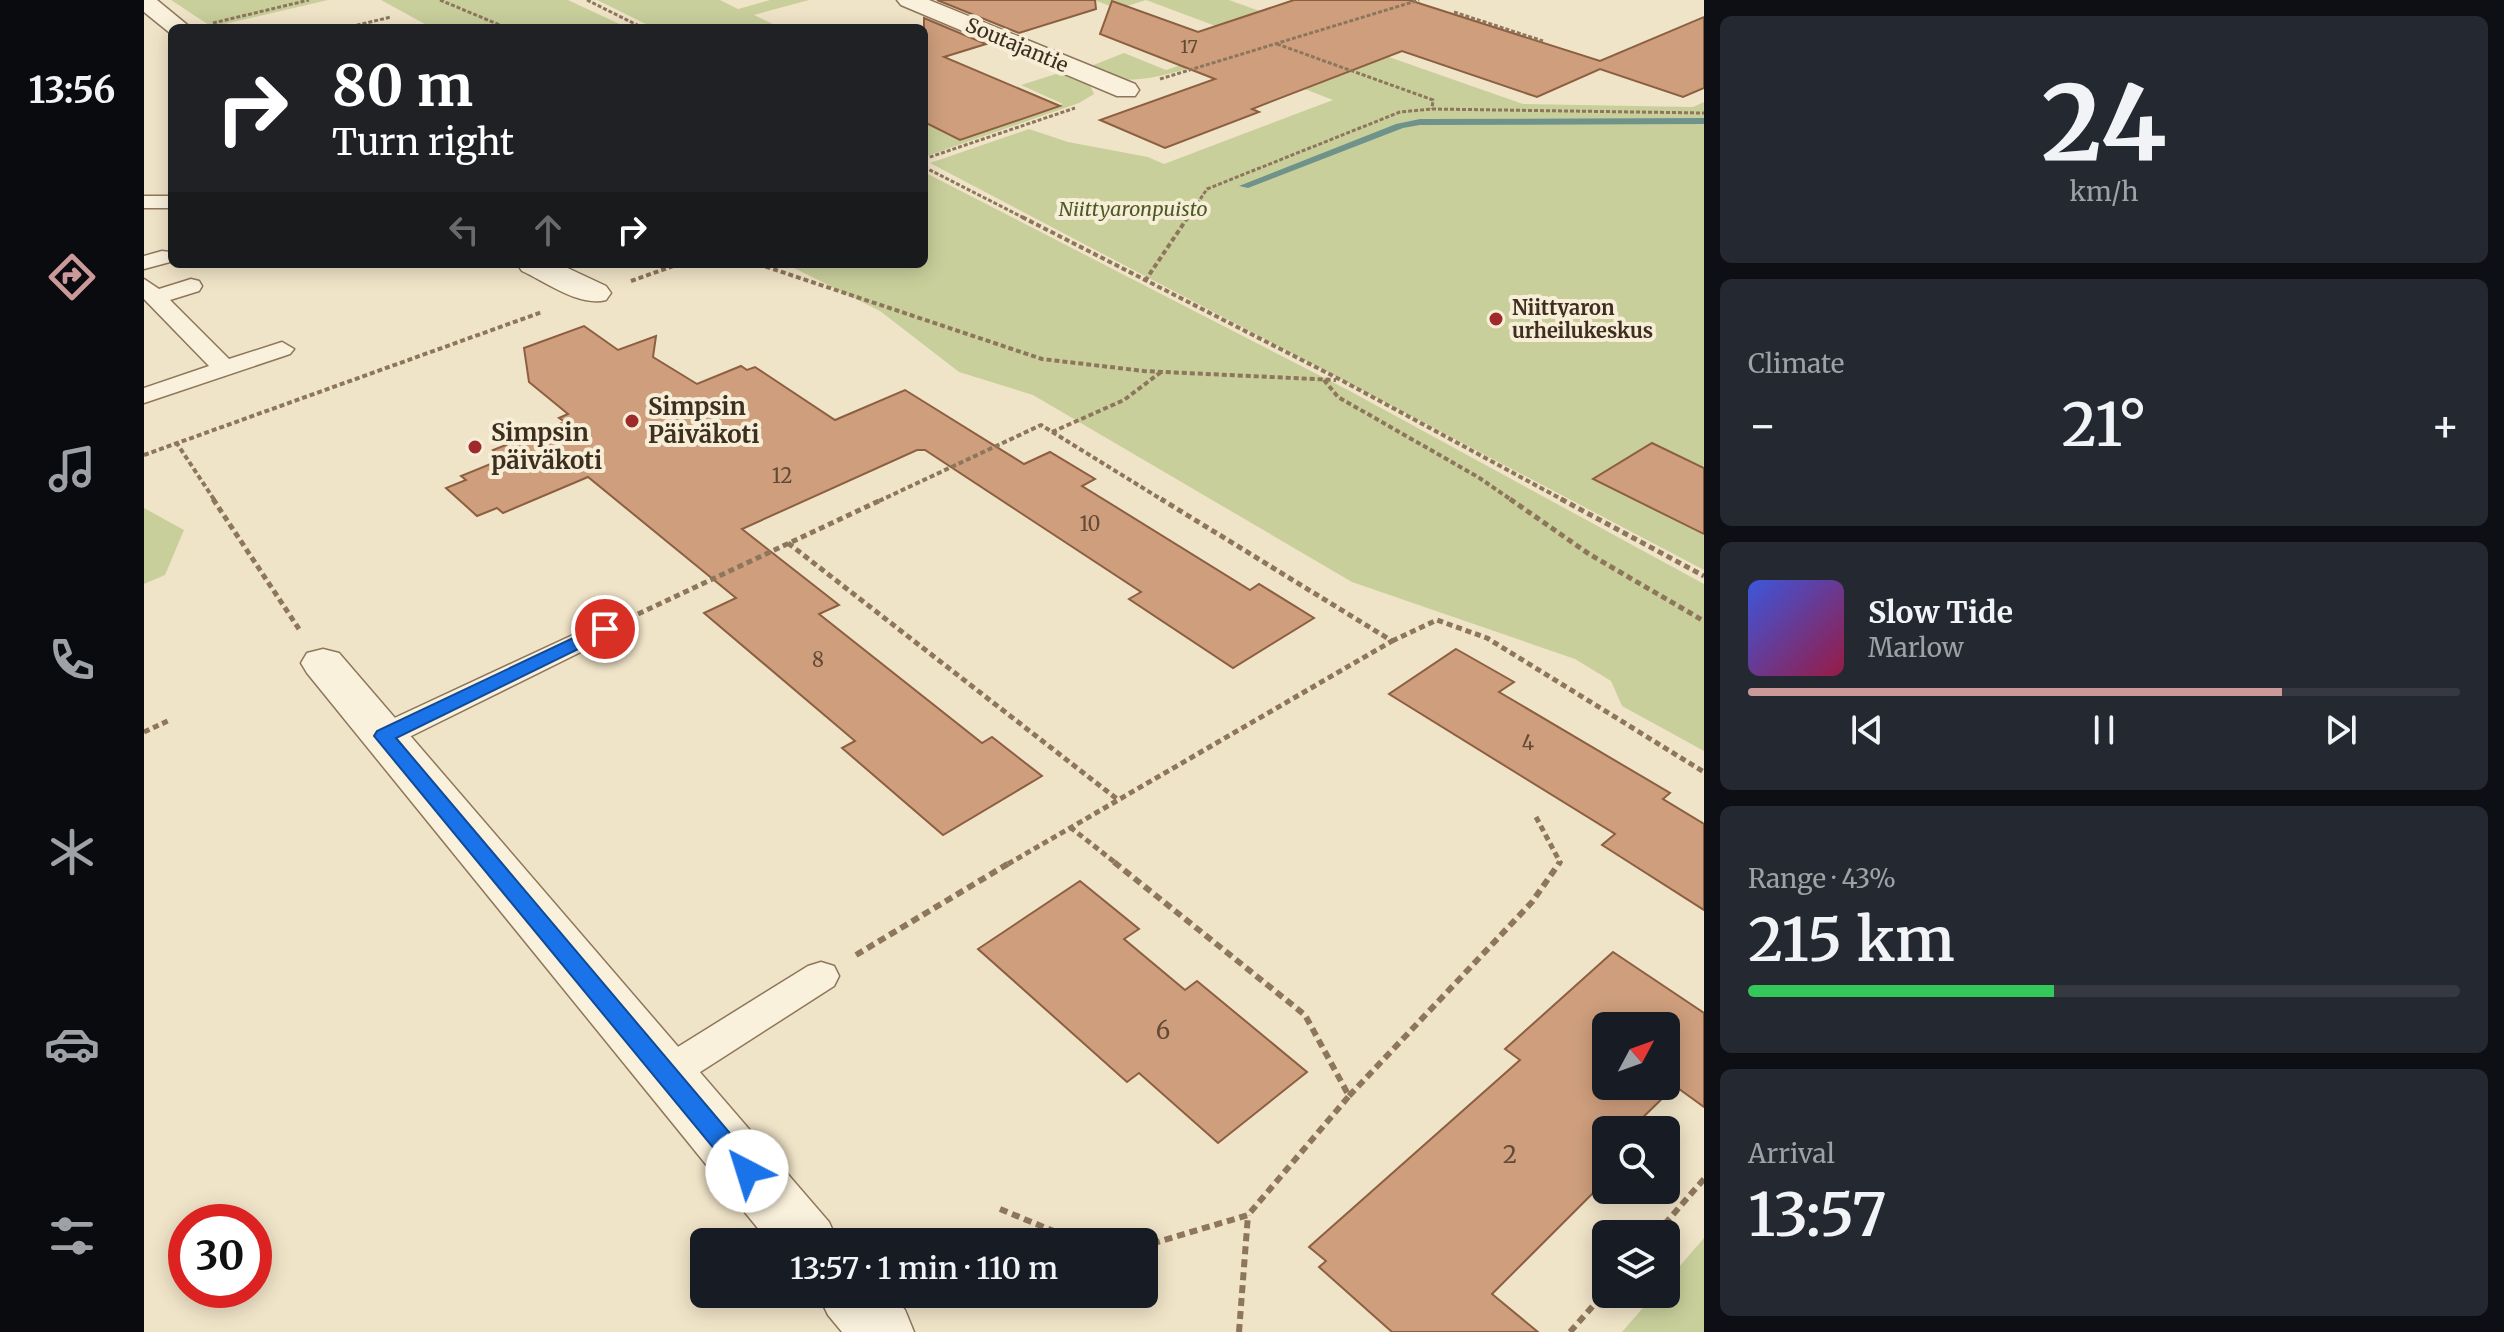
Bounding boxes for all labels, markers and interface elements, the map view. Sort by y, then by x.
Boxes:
street label: Soutajantie [962,12,1072,77]
house number: 17 [1180,35,1198,58]
text: 80 m [332,51,473,121]
icon: right [200,56,304,160]
text: 24 [2041,58,2167,188]
text: 13:56 [29,68,115,113]
text: Turn right [332,120,514,165]
text: km/h [2070,175,2138,208]
park label: Niittyaronpuisto [1058,196,1208,221]
icon: left [442,208,486,252]
icon: ahead [526,208,570,252]
icon: right [610,208,654,252]
icon: directions [44,249,100,305]
place label: Niittyaron urheilukeskus [1512,295,1653,343]
marker: Niittyaron urheilukeskus [1487,310,1505,328]
text: Climate [1748,347,1844,380]
text: 21° [2061,387,2147,462]
place label: Simpsin Päiväkoti [648,391,760,450]
text: − [1748,398,1777,453]
text: + [2431,398,2460,453]
marker: Simpsin Päiväkoti [623,412,641,430]
place label: Simpsin päiväkoti [491,417,602,476]
marker: Simpsin päiväkoti [466,438,484,456]
icon: music [44,441,100,497]
house number: 12 [772,463,792,488]
house number: 10 [1079,511,1101,536]
text: Slow Tide [1868,593,2013,631]
pin [571,595,639,663]
icon: arrive [583,607,627,651]
text: Marlow [1868,631,1964,664]
icon: phone [44,632,100,688]
house number: 8 [812,647,824,672]
icon: previous [1845,708,1889,752]
icon: pause [2082,708,2126,752]
icon: next [2319,708,2363,752]
house number: 4 [1522,730,1534,755]
icon: climate [44,824,100,880]
text: Range · 43% [1748,862,1896,895]
text: 215 km [1748,902,1955,977]
north arrow [1592,1012,1680,1100]
map controls [1592,1012,1680,1308]
house number: 6 [1156,1015,1170,1046]
icon: car [44,1016,100,1072]
button: search [1592,1116,1680,1204]
position arrow [705,1129,789,1213]
text: Arrival [1748,1137,1835,1170]
house number: 2 [1503,1139,1517,1170]
text: 13:57 [1748,1177,1887,1252]
speed limit sign: 30 [168,1204,272,1308]
icon: filters [44,1208,100,1264]
button: layers [1592,1220,1680,1308]
text: 13:57 · 1 min · 110 m [790,1249,1058,1287]

